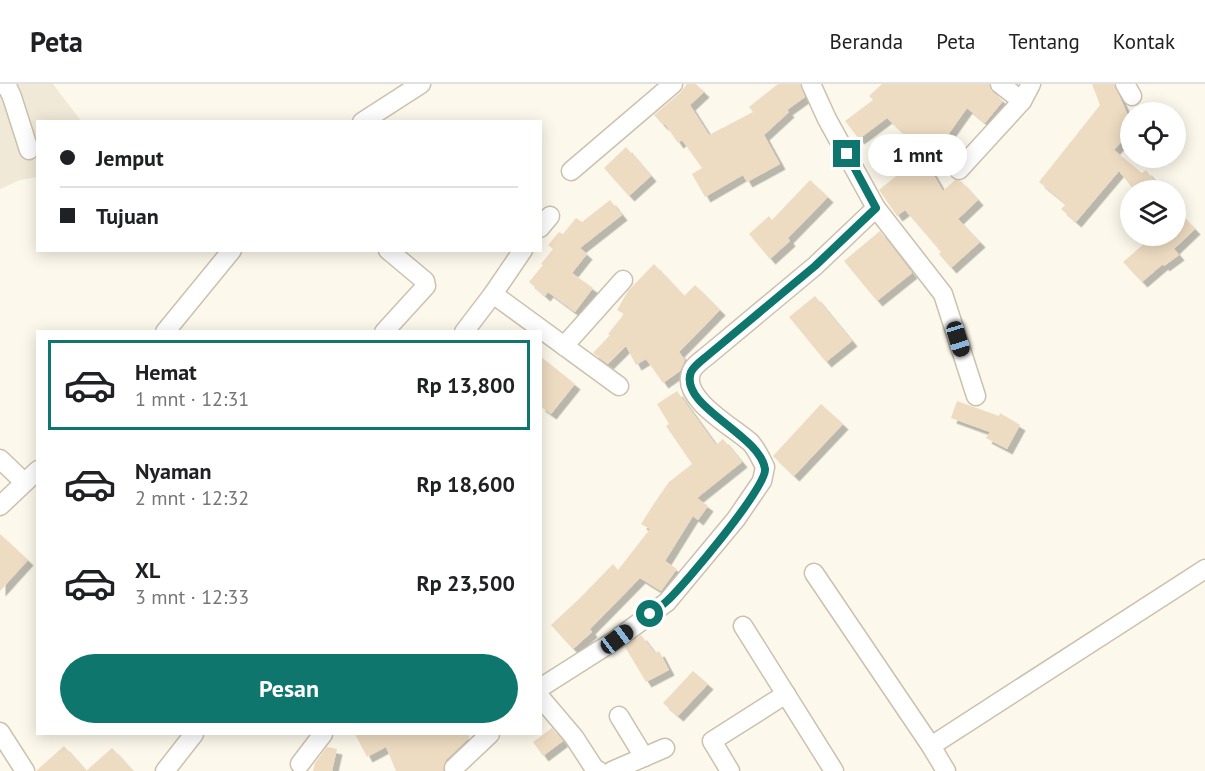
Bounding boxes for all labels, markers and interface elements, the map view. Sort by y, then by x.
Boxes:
text: Peta [30,23,83,60]
text: Beranda [830,28,903,55]
text: Peta [936,28,975,55]
text: Tentang [1008,28,1080,55]
text: Kontak [1113,28,1175,55]
map controls [1120,102,1186,246]
button: locate [1120,102,1186,168]
callout: 1 mnt [868,133,967,175]
route end [833,140,860,167]
text: 1 mnt [892,142,943,168]
text: Jemput [96,144,164,172]
button: layers [1120,180,1186,246]
text: Tujuan [96,202,159,230]
car [944,319,972,359]
icon: car [63,358,117,412]
text: Hemat [135,358,197,386]
text: Rp 13,800 [416,371,515,399]
text: 1 mnt · 12:31 [135,386,249,412]
icon: car [63,457,117,511]
text: Nyaman [135,457,212,485]
text: Rp 18,600 [416,470,515,498]
text: 2 mnt · 12:32 [135,485,249,511]
icon: car [63,556,117,610]
text: XL [135,556,160,584]
text: Rp 23,500 [416,569,515,597]
text: 3 mnt · 12:33 [135,584,249,610]
route start [636,600,663,627]
car [597,621,637,657]
button: Pesan [60,654,518,723]

